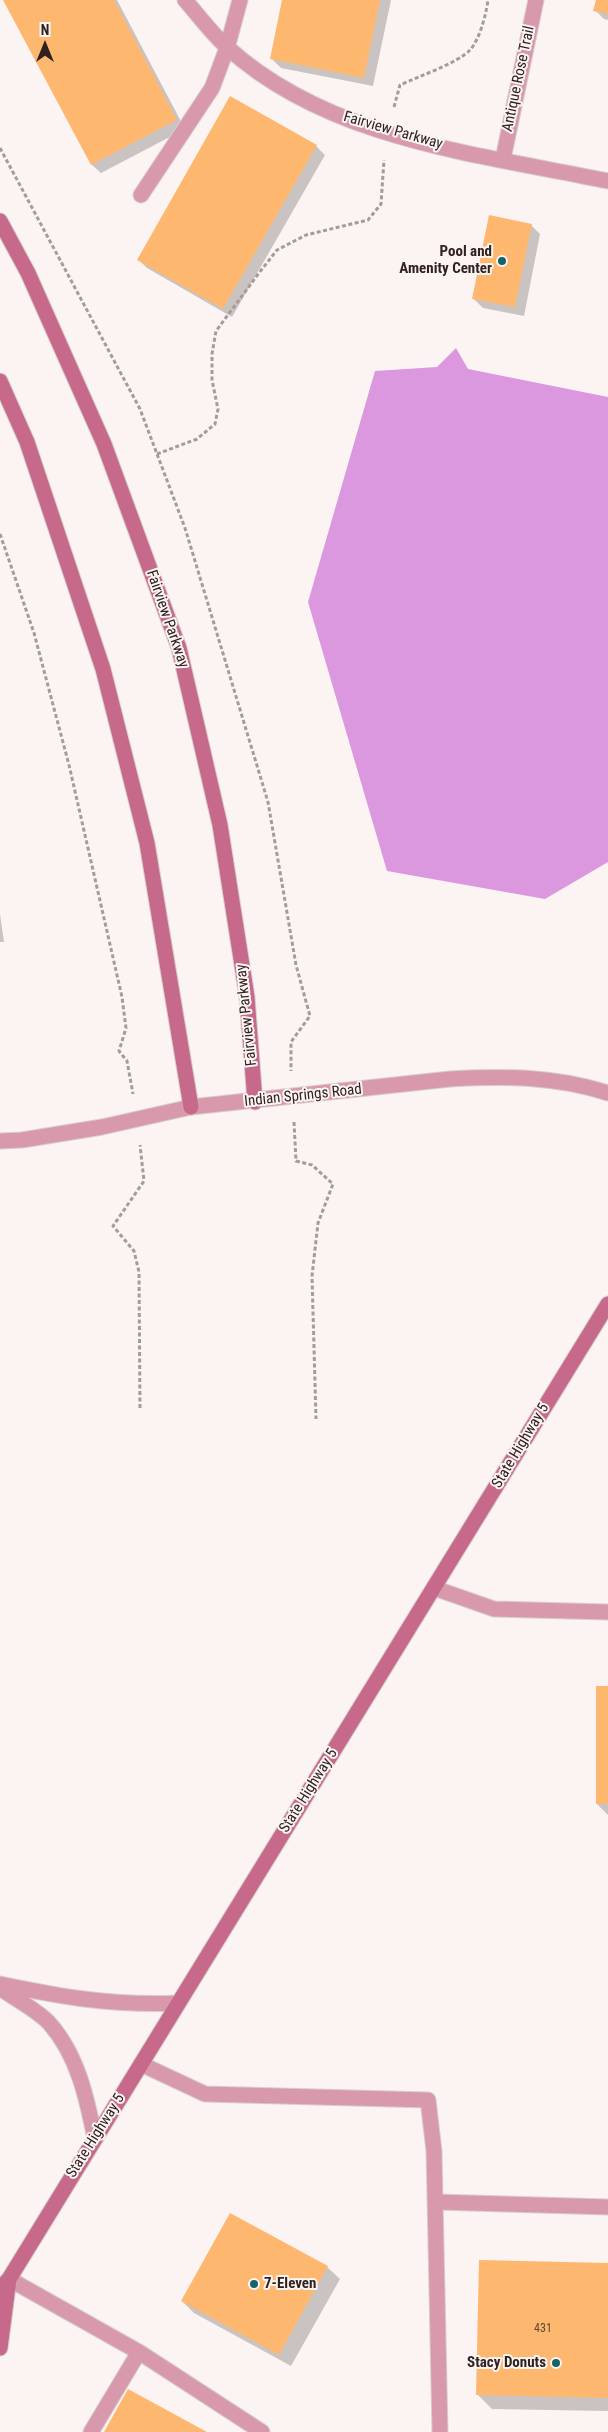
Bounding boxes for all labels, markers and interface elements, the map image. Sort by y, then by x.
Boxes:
north arrow [20,20,70,70]
text: N [41,22,49,38]
street label: Antique Rose Trail [499,25,539,133]
street label: Fairview Parkway [341,108,445,154]
place label: Pool and Amenity Center [399,243,492,278]
marker: Pool and Amenity Center [496,255,508,267]
street label: Fairview Parkway [142,568,192,670]
street label: Fairview Parkway [233,963,261,1067]
street label: Indian Springs Road [243,1081,363,1111]
street label: State Highway 5 [489,1400,553,1492]
street label: State Highway 5 [276,1746,342,1836]
street label: State Highway 5 [63,2091,129,2181]
place label: 7-Eleven [264,2275,316,2293]
marker: 7-Eleven [248,2278,260,2290]
house number: 431 [534,2322,552,2336]
place label: Stacy Donuts [467,2354,546,2372]
marker: Stacy Donuts [550,2357,562,2369]

